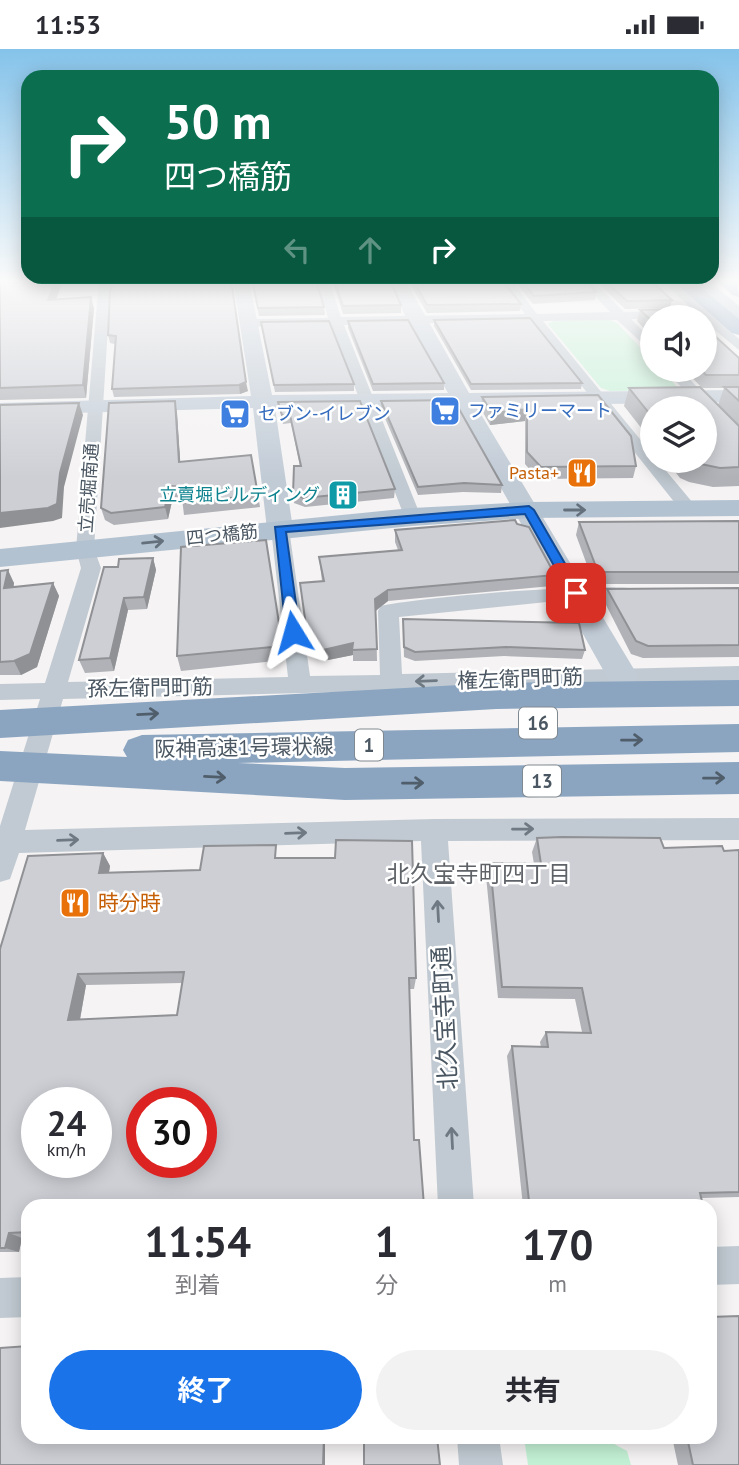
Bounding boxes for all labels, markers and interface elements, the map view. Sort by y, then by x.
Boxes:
text: 11:53 [35,8,101,41]
text: 50 m [164,89,271,153]
icon: right [49,98,140,189]
text: 四つ橋筋 [164,155,292,197]
icon: left [278,231,316,269]
icon: ahead [351,231,389,269]
icon: right [424,231,462,269]
map controls [640,305,717,473]
button: sound [640,305,717,382]
supermarket icon: ファミリーマート [428,394,462,428]
button: layers [640,396,717,473]
supermarket icon: セブン-イレブン [218,397,252,431]
place label: ファミリーマート [468,399,612,422]
place label: セブン-イレブン [258,402,390,425]
street label: 立売堀南通 [74,442,103,534]
restaurant icon: Pasta+ [565,456,599,490]
place label: Pasta+ [509,461,559,484]
building icon: 立賣堀ビルディング [326,478,360,512]
place label: 立賣堀ビルディング [159,483,320,506]
one-way arrow [563,503,586,516]
street label: 四つ橋筋 [185,519,259,550]
one-way arrow [141,535,164,548]
pin [546,563,606,623]
icon: arrive [557,574,595,612]
position arrow [256,595,330,669]
street label: 権左衛門町筋 [457,663,583,694]
street label: 孫左衛門町筋 [87,673,213,702]
one-way arrow [415,674,438,688]
one-way arrow [136,708,159,721]
road number: 16 [519,708,557,739]
road number: 1 [355,729,383,761]
street label: 阪神高速1号環状線 [154,732,334,763]
one-way arrow [620,733,643,747]
road number: 13 [523,765,561,797]
one-way arrow [203,771,226,784]
one-way arrow [702,771,725,785]
one-way arrow [401,776,424,789]
one-way arrow [511,822,534,836]
one-way arrow [284,827,307,840]
one-way arrow [56,833,79,846]
district label: 北久宝寺町四丁目 [387,859,571,888]
restaurant icon: 時分時 [58,886,92,920]
place label: 時分時 [98,889,161,916]
one-way arrow [432,899,445,922]
street label: 北久宝寺町通 [425,945,464,1091]
speed limit sign: 30 [126,1087,217,1178]
text: 24 [47,1100,86,1146]
one-way arrow [445,1127,458,1149]
text: km/h [47,1138,86,1161]
text: 11:54 [145,1214,251,1269]
text: 1 [375,1214,398,1269]
text: 170 [522,1217,593,1272]
text: m [548,1269,567,1298]
text: 到着 [175,1270,221,1299]
text: 分 [375,1270,398,1299]
button: 終了 [49,1350,362,1430]
button: 共有 [376,1350,689,1430]

